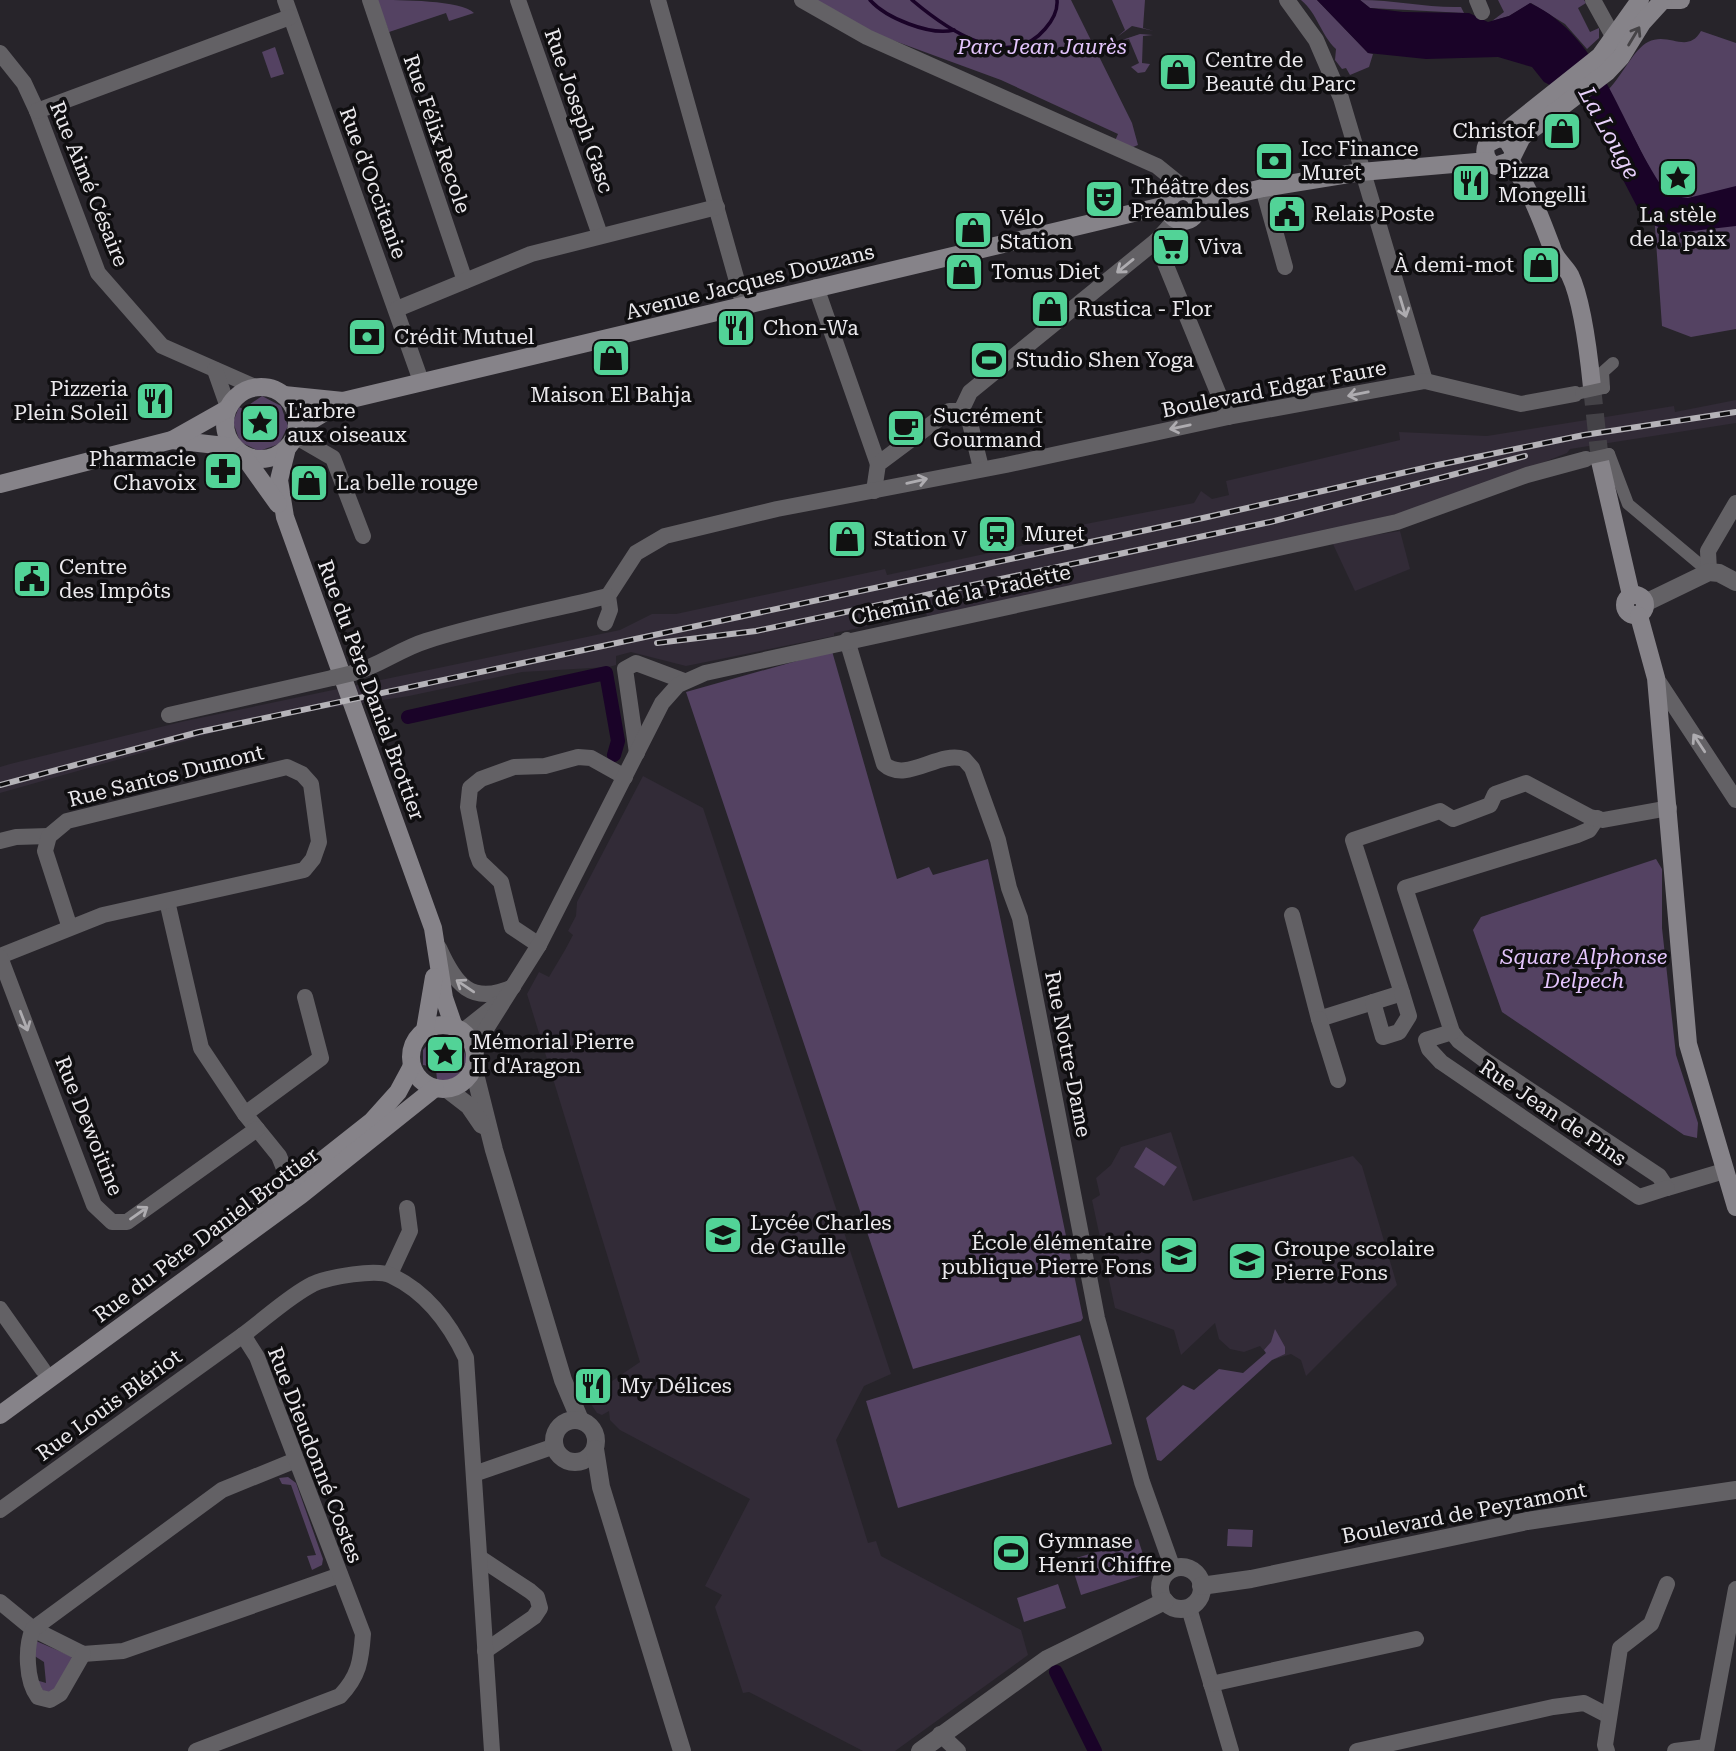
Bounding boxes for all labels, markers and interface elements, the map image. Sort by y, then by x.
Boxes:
street label: Rue Joseph Gasc [540,26,618,197]
one-way arrow [1628,26,1642,46]
park label: Parc Jean Jaurès [956,35,1127,59]
place label: Centre de Beauté du Parc [1205,48,1356,96]
street label: Rue Félix Recole [399,51,475,217]
shop icon: Centre de Beauté du Parc [1157,51,1199,93]
water label: La Louge [1572,81,1645,184]
street label: Rue Aimé Césaire [45,98,133,270]
street label: Rue d'Occitanie [334,104,412,262]
shop icon: Christof [1541,110,1583,152]
place label: Christof [1453,119,1536,143]
place label: Icc Finance Muret [1301,137,1419,185]
bank icon: Icc Finance Muret [1253,140,1295,182]
place icon: La stèle de la paix [1657,157,1699,199]
place label: Pizza Mongelli [1498,159,1587,207]
restaurant icon: Pizza Mongelli [1450,162,1492,204]
place label: Théâtre des Préambules [1131,175,1249,223]
theatre icon: Théâtre des Préambules [1083,178,1125,220]
public building icon: Relais Poste [1266,193,1308,235]
place label: Relais Poste [1314,202,1435,226]
place label: La stèle de la paix [1629,203,1727,251]
place label: Vélo Station [1000,206,1073,254]
shop icon: Vélo Station [952,209,994,251]
supermarket icon: Viva [1150,226,1192,268]
place label: Viva [1198,235,1243,259]
street label: Avenue Jacques Douzans [623,239,877,325]
shop icon: À demi-mot [1520,244,1562,286]
shop icon: Tonus Diet [943,251,985,293]
place label: À demi-mot [1394,252,1514,277]
one-way arrow [1117,258,1135,273]
place label: Tonus Diet [991,260,1101,284]
shop icon: Rustica - Flor [1029,288,1071,330]
one-way arrow [1397,296,1410,318]
place label: Rustica - Flor [1077,297,1213,321]
restaurant icon: Chon-Wa [715,307,757,349]
bank icon: Crédit Mutuel [346,316,388,358]
place label: Chon-Wa [763,316,859,340]
place label: Crédit Mutuel [394,325,535,349]
shop icon: Maison El Bahja [590,337,632,379]
sports icon: Studio Shen Yoga [968,339,1010,381]
place label: Studio Shen Yoga [1016,348,1194,372]
street label: Boulevard Edgar Faure [1160,355,1388,423]
place label: Pizzeria Plein Soleil [14,377,129,425]
restaurant icon: Pizzeria Plein Soleil [134,380,176,422]
place label: Maison El Bahja [530,383,692,407]
one-way arrow [1347,387,1370,401]
place label: L'arbre aux oiseaux [287,399,407,447]
place icon: L'arbre aux oiseaux [239,402,281,444]
place label: Sucrément Gourmand [933,404,1043,452]
cafe icon: Sucrément Gourmand [885,407,927,449]
one-way arrow [1169,421,1192,435]
place label: Pharmacie Chavoix [89,447,196,495]
pharmacy icon: Pharmacie Chavoix [202,450,244,492]
shop icon: La belle rouge [288,462,330,504]
place label: La belle rouge [336,471,478,495]
one-way arrow [905,474,928,487]
station icon: Muret [976,513,1018,555]
shop icon: Station V [826,518,868,560]
place label: Muret [1024,522,1085,546]
place label: Station V [874,527,967,551]
place label: Centre des Impôts [59,555,171,603]
street label: Rue du Père Daniel Brottier [313,557,429,824]
public building icon: Centre des Impôts [11,558,53,600]
street label: Chemin de la Pradette [849,560,1073,630]
one-way arrow [1691,734,1706,753]
street label: Rue Santos Dumont [66,740,266,812]
park label: Square Alphonse Delpech [1500,945,1667,993]
street label: Rue Notre-Dame [1040,969,1096,1139]
one-way arrow [456,979,475,993]
one-way arrow [19,1009,32,1031]
place label: Mémorial Pierre II d'Aragon [472,1030,634,1078]
place icon: Mémorial Pierre II d'Aragon [424,1033,466,1075]
street label: Rue Dewoitine [50,1053,128,1199]
street label: Rue Jean de Pins [1475,1055,1631,1171]
street label: Rue du Père Daniel Brottier [89,1142,323,1327]
one-way arrow [129,1206,148,1221]
place label: Lycée Charles de Gaulle [750,1211,892,1259]
school or university icon: Lycée Charles de Gaulle [702,1214,744,1256]
place label: École élémentaire publique Pierre Fons [941,1230,1152,1279]
school or university icon: École élémentaire publique Pierre Fons [1158,1234,1200,1276]
place label: Groupe scolaire Pierre Fons [1274,1237,1434,1285]
school or university icon: Groupe scolaire Pierre Fons [1226,1240,1268,1282]
street label: Rue Louis Blériot [32,1344,186,1466]
street label: Rue Dieudonné Costes [263,1344,367,1566]
restaurant icon: My Délices [572,1365,614,1407]
place label: My Délices [620,1374,732,1398]
street label: Boulevard de Peyramont [1340,1477,1588,1548]
place label: Gymnase Henri Chiffre [1038,1529,1171,1577]
sports icon: Gymnase Henri Chiffre [990,1532,1032,1574]

